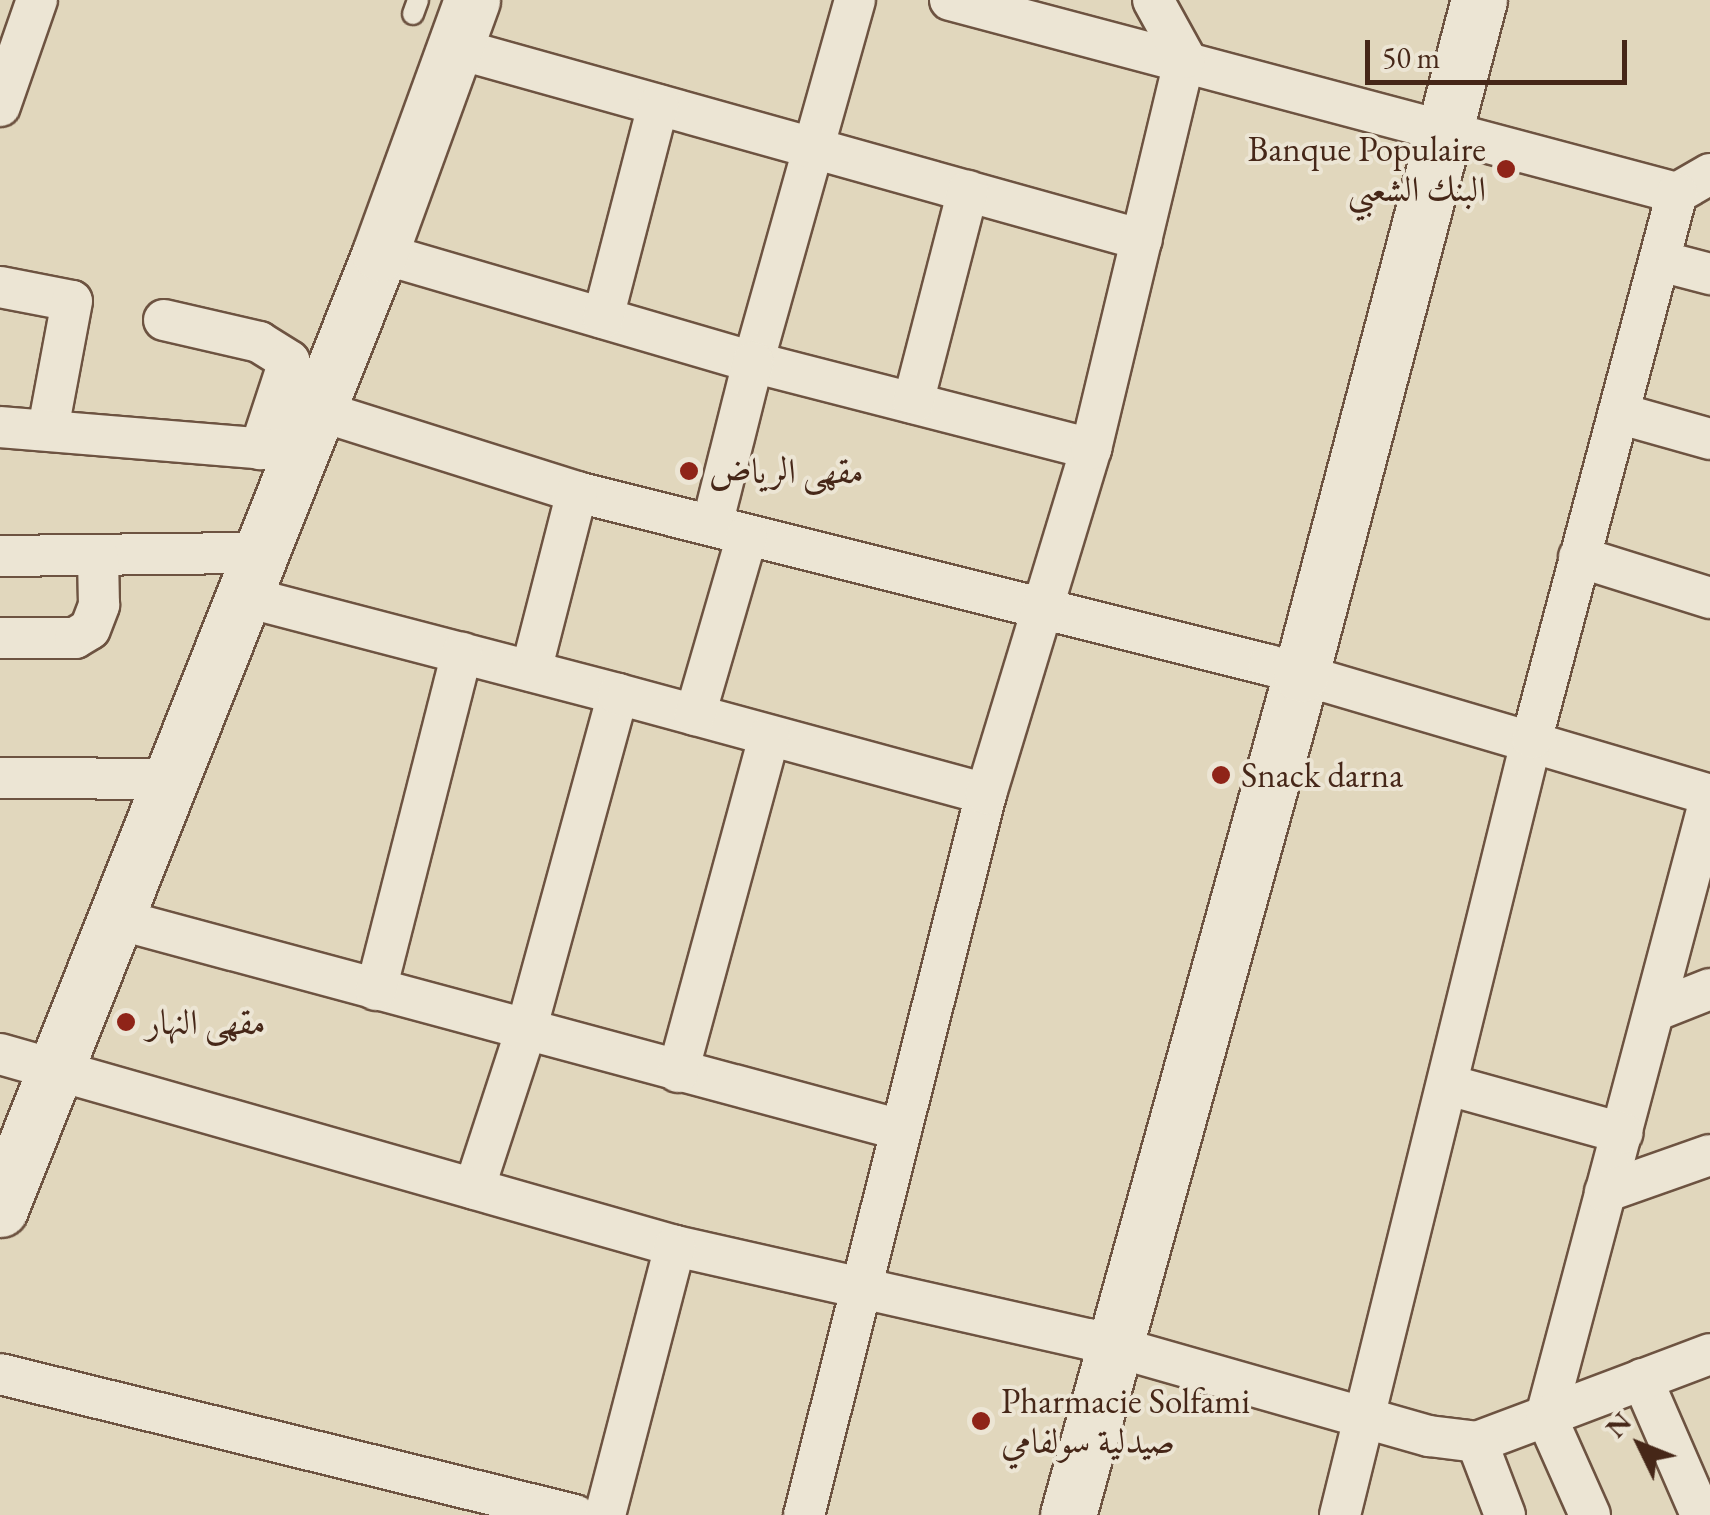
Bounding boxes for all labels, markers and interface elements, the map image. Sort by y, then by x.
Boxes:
scale bar [1370,20,1632,82]
text: 50 m [1382,38,1440,77]
place label: Banque Populaire البنك الشعبي [1248,128,1486,210]
marker: Banque Populaire البنك الشعبي [1495,158,1517,180]
place label: مقهى الرياض [709,450,864,492]
marker: مقهى الرياض [678,460,700,482]
place label: Snack darna [1241,754,1403,796]
marker: Snack darna [1210,764,1232,786]
place label: مقهى النهار [146,1001,266,1043]
marker: مقهى النهار [115,1011,137,1033]
place label: Pharmacie Solfami صيدلية سولفامي [1001,1380,1250,1462]
north arrow [1590,1395,1690,1495]
text: N [1597,1404,1639,1445]
marker: Pharmacie Solfami صيدلية سولفامي [970,1410,992,1432]

